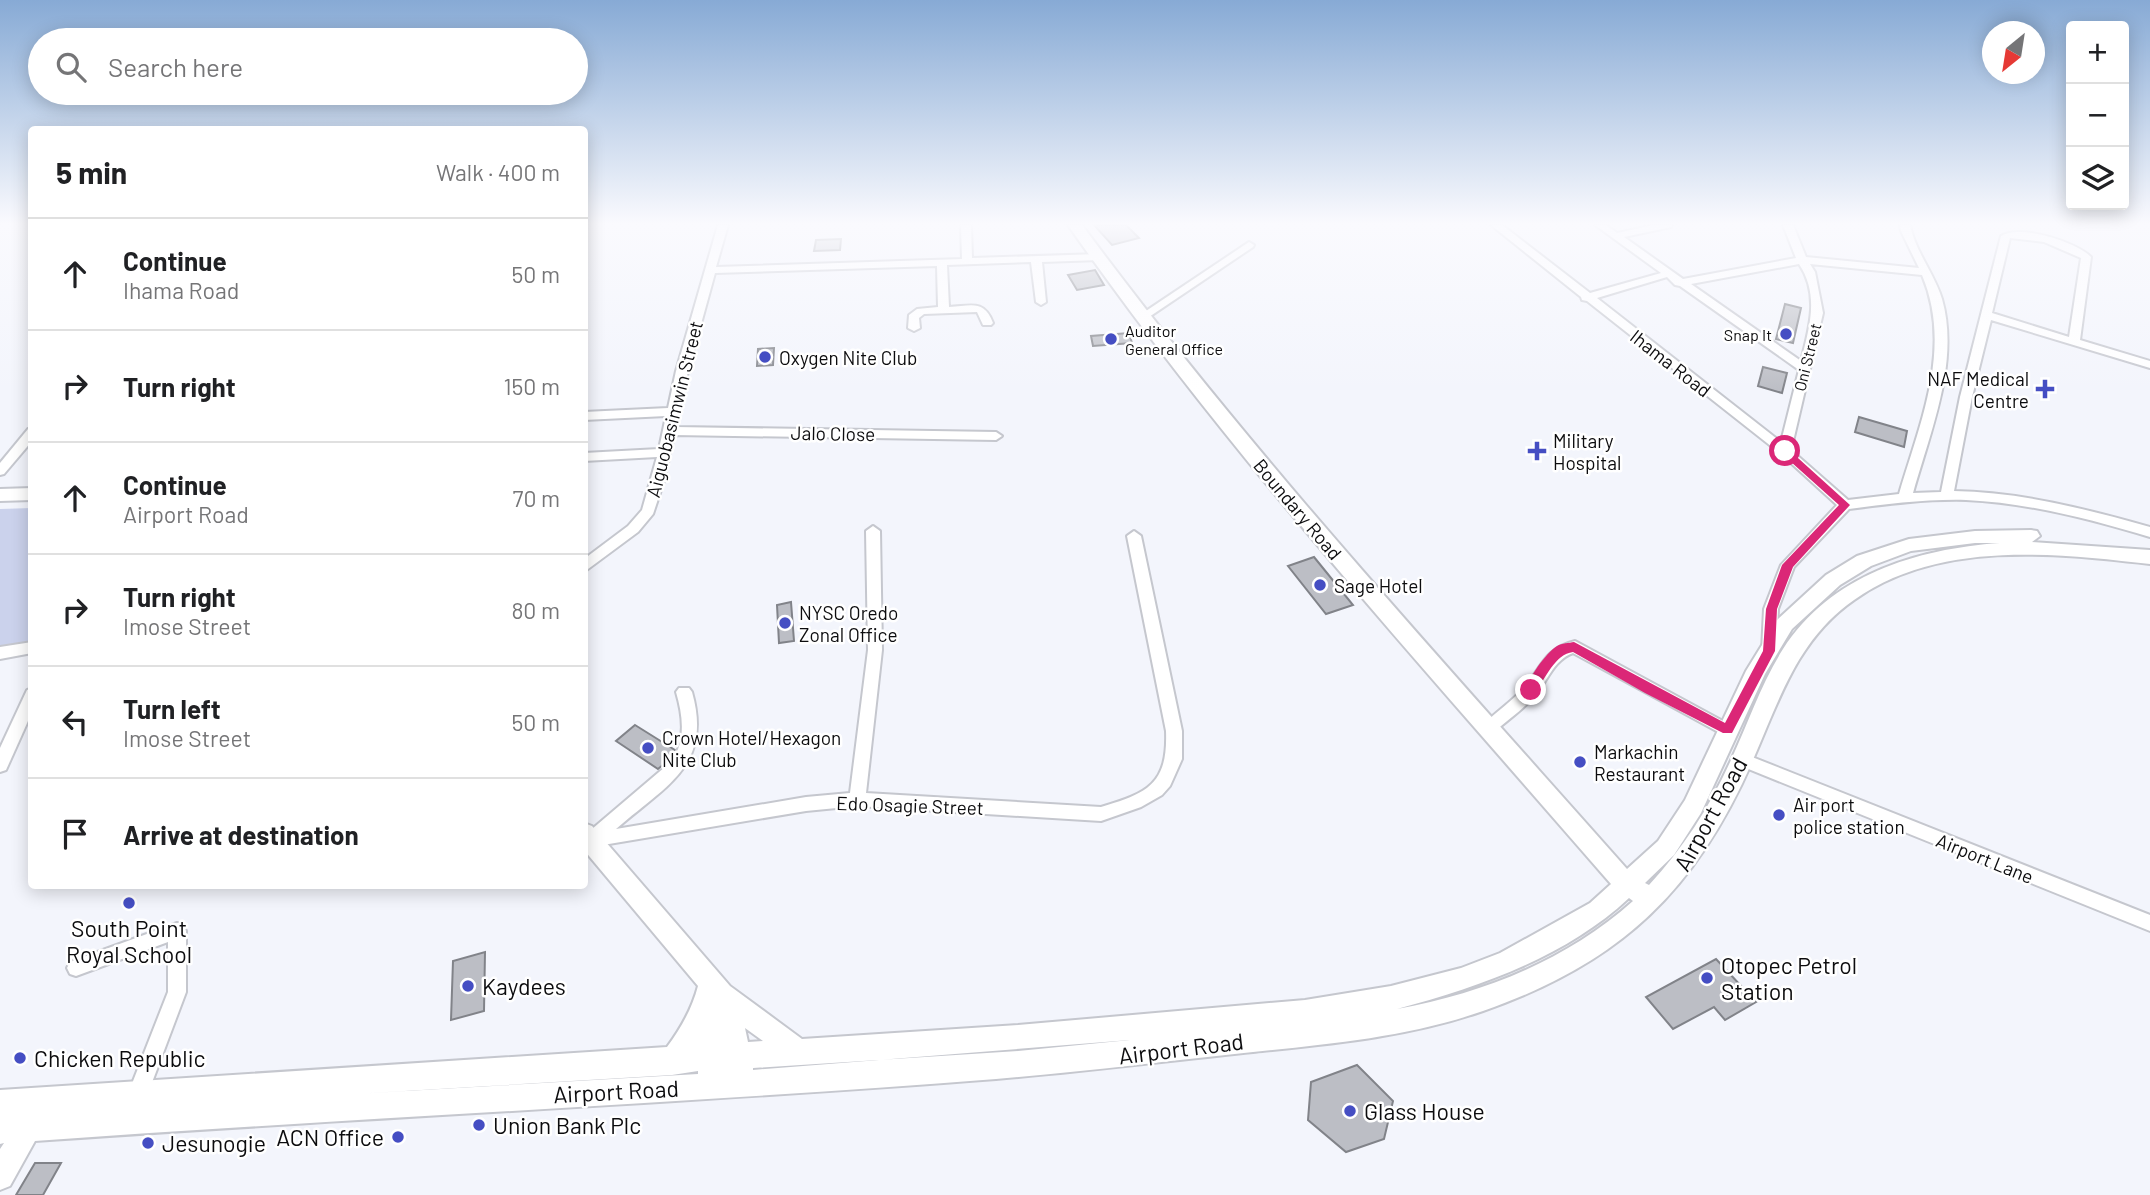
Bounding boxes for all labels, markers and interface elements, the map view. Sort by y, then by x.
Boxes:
north arrow [1982,21,2045,84]
map controls [2066,21,2129,210]
button: + [2066,21,2129,84]
search box [28,28,588,105]
icon: search [52,48,90,86]
text: Search here [108,51,243,82]
button: − [2066,84,2129,147]
button: layers [2066,147,2129,210]
text: 5 min [56,154,127,190]
text: Walk · 400 m [436,158,560,186]
text: Continue [123,245,227,276]
icon: ahead [56,255,94,293]
text: 50 m [512,260,560,288]
text: Ihama Road [123,276,239,304]
street label: Aiguobasimwin Street [641,318,707,500]
place label: Auditor General Office [1125,321,1223,358]
street label: Oni Street [1789,321,1825,393]
street label: Ihama Road [1626,324,1716,402]
place label: Snap It [1724,325,1772,344]
marker: Snap It [1778,326,1794,342]
marker: Auditor General Office [1103,331,1119,347]
place label: Oxygen Nite Club [779,346,917,369]
marker: Oxygen Nite Club [757,349,773,365]
icon: right [56,367,94,405]
place label: NAF Medical Centre [1927,367,2029,412]
text: Turn right [123,371,236,402]
text: 150 m [504,372,560,400]
marker: NAF Medical Centre [2035,379,2055,399]
street label: Jalo Close [790,421,876,445]
place label: Military Hospital [1553,429,1621,474]
route start [1769,435,1800,466]
marker: Military Hospital [1527,441,1547,461]
street label: Boundary Road [1249,454,1347,564]
text: Continue [123,469,227,500]
icon: ahead [56,479,94,517]
text: 70 m [513,484,560,512]
text: Airport Road [123,500,249,528]
place label: Sage Hotel [1334,574,1423,597]
marker: Sage Hotel [1312,577,1328,593]
text: Turn right [123,581,236,612]
icon: right [56,591,94,629]
text: 80 m [511,596,560,624]
place label: NYSC Oredo Zonal Office [799,601,898,646]
text: Imose Street [123,612,251,640]
marker: NYSC Oredo Zonal Office [777,615,793,631]
route end [1515,674,1546,705]
text: Turn left [123,693,221,724]
icon: left [56,703,94,741]
text: 50 m [512,708,560,736]
text: Imose Street [123,724,251,752]
place label: Crown Hotel/Hexagon Nite Club [662,726,841,771]
marker: Crown Hotel/Hexagon Nite Club [640,740,656,756]
place label: Markachin Restaurant [1594,740,1685,785]
street label: Airport Road [1667,752,1753,876]
marker: Markachin Restaurant [1572,754,1588,770]
street label: Edo Osagie Street [836,791,984,819]
place label: Air port police station [1793,793,1905,838]
marker: Air port police station [1771,807,1787,823]
icon: arrive [56,815,94,853]
text: Arrive at destination [123,819,359,850]
street label: Airport Lane [1933,828,2037,888]
marker: South Point Royal School [121,895,137,911]
place label: South Point Royal School [66,914,192,968]
place label: Otopec Petrol Station [1721,951,1857,1005]
marker: Otopec Petrol Station [1699,970,1715,986]
place label: Kaydees [482,972,566,1000]
marker: Kaydees [460,978,476,994]
street label: Airport Road [1117,1026,1245,1070]
place label: Chicken Republic [34,1044,206,1072]
marker: Chicken Republic [12,1050,28,1066]
street label: Airport Road [552,1074,680,1108]
place label: Glass House [1364,1097,1485,1125]
marker: Glass House [1342,1103,1358,1119]
place label: Union Bank Plc [493,1111,641,1139]
marker: Union Bank Plc [471,1117,487,1133]
place label: ACN Office [276,1123,384,1151]
place label: Jesunogie [162,1129,266,1157]
marker: ACN Office [390,1129,406,1145]
marker: Jesunogie [140,1135,156,1151]

